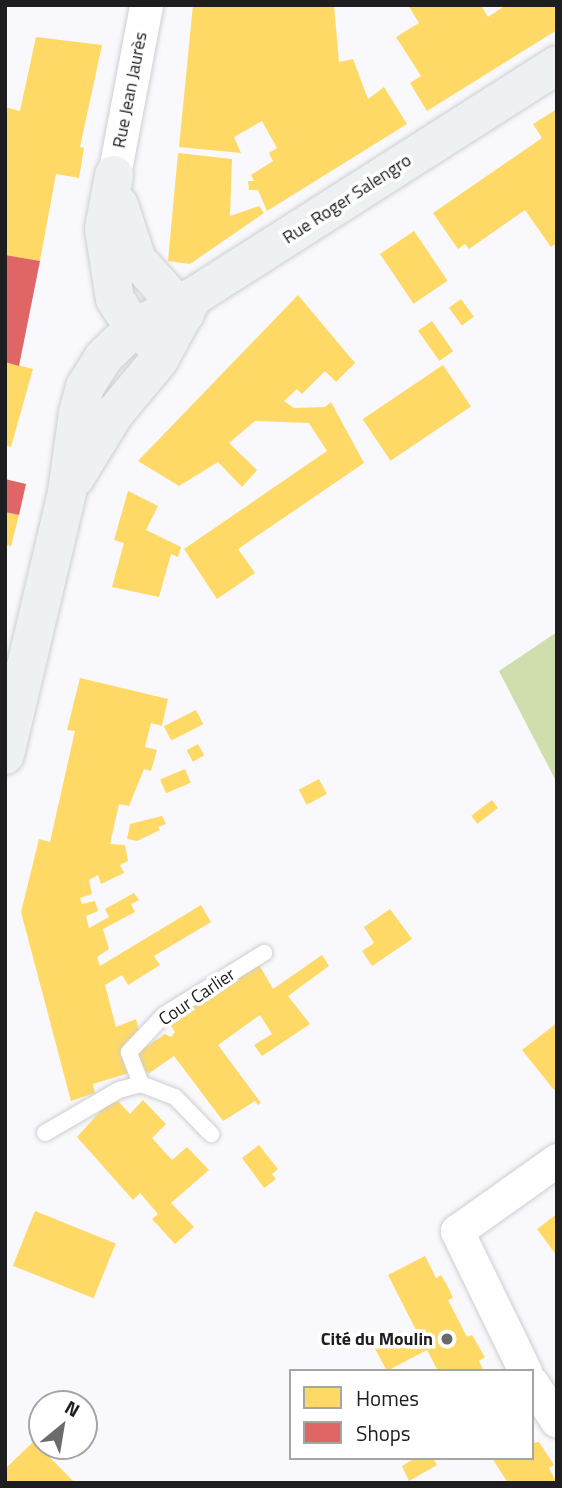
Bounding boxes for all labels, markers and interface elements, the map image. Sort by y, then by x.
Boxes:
street label: Rue Jean Jaurès [108,30,152,150]
street label: Rue Roger Salengro [279,149,415,249]
street label: Cour Carlier [155,964,239,1030]
place label: Cité du Moulin [321,1328,433,1350]
marker: Cité du Moulin [439,1331,455,1347]
legend [289,1369,534,1460]
text: Homes [356,1382,419,1414]
north arrow [28,1390,98,1460]
text: N [60,1392,86,1424]
text: Shops [356,1417,411,1449]

